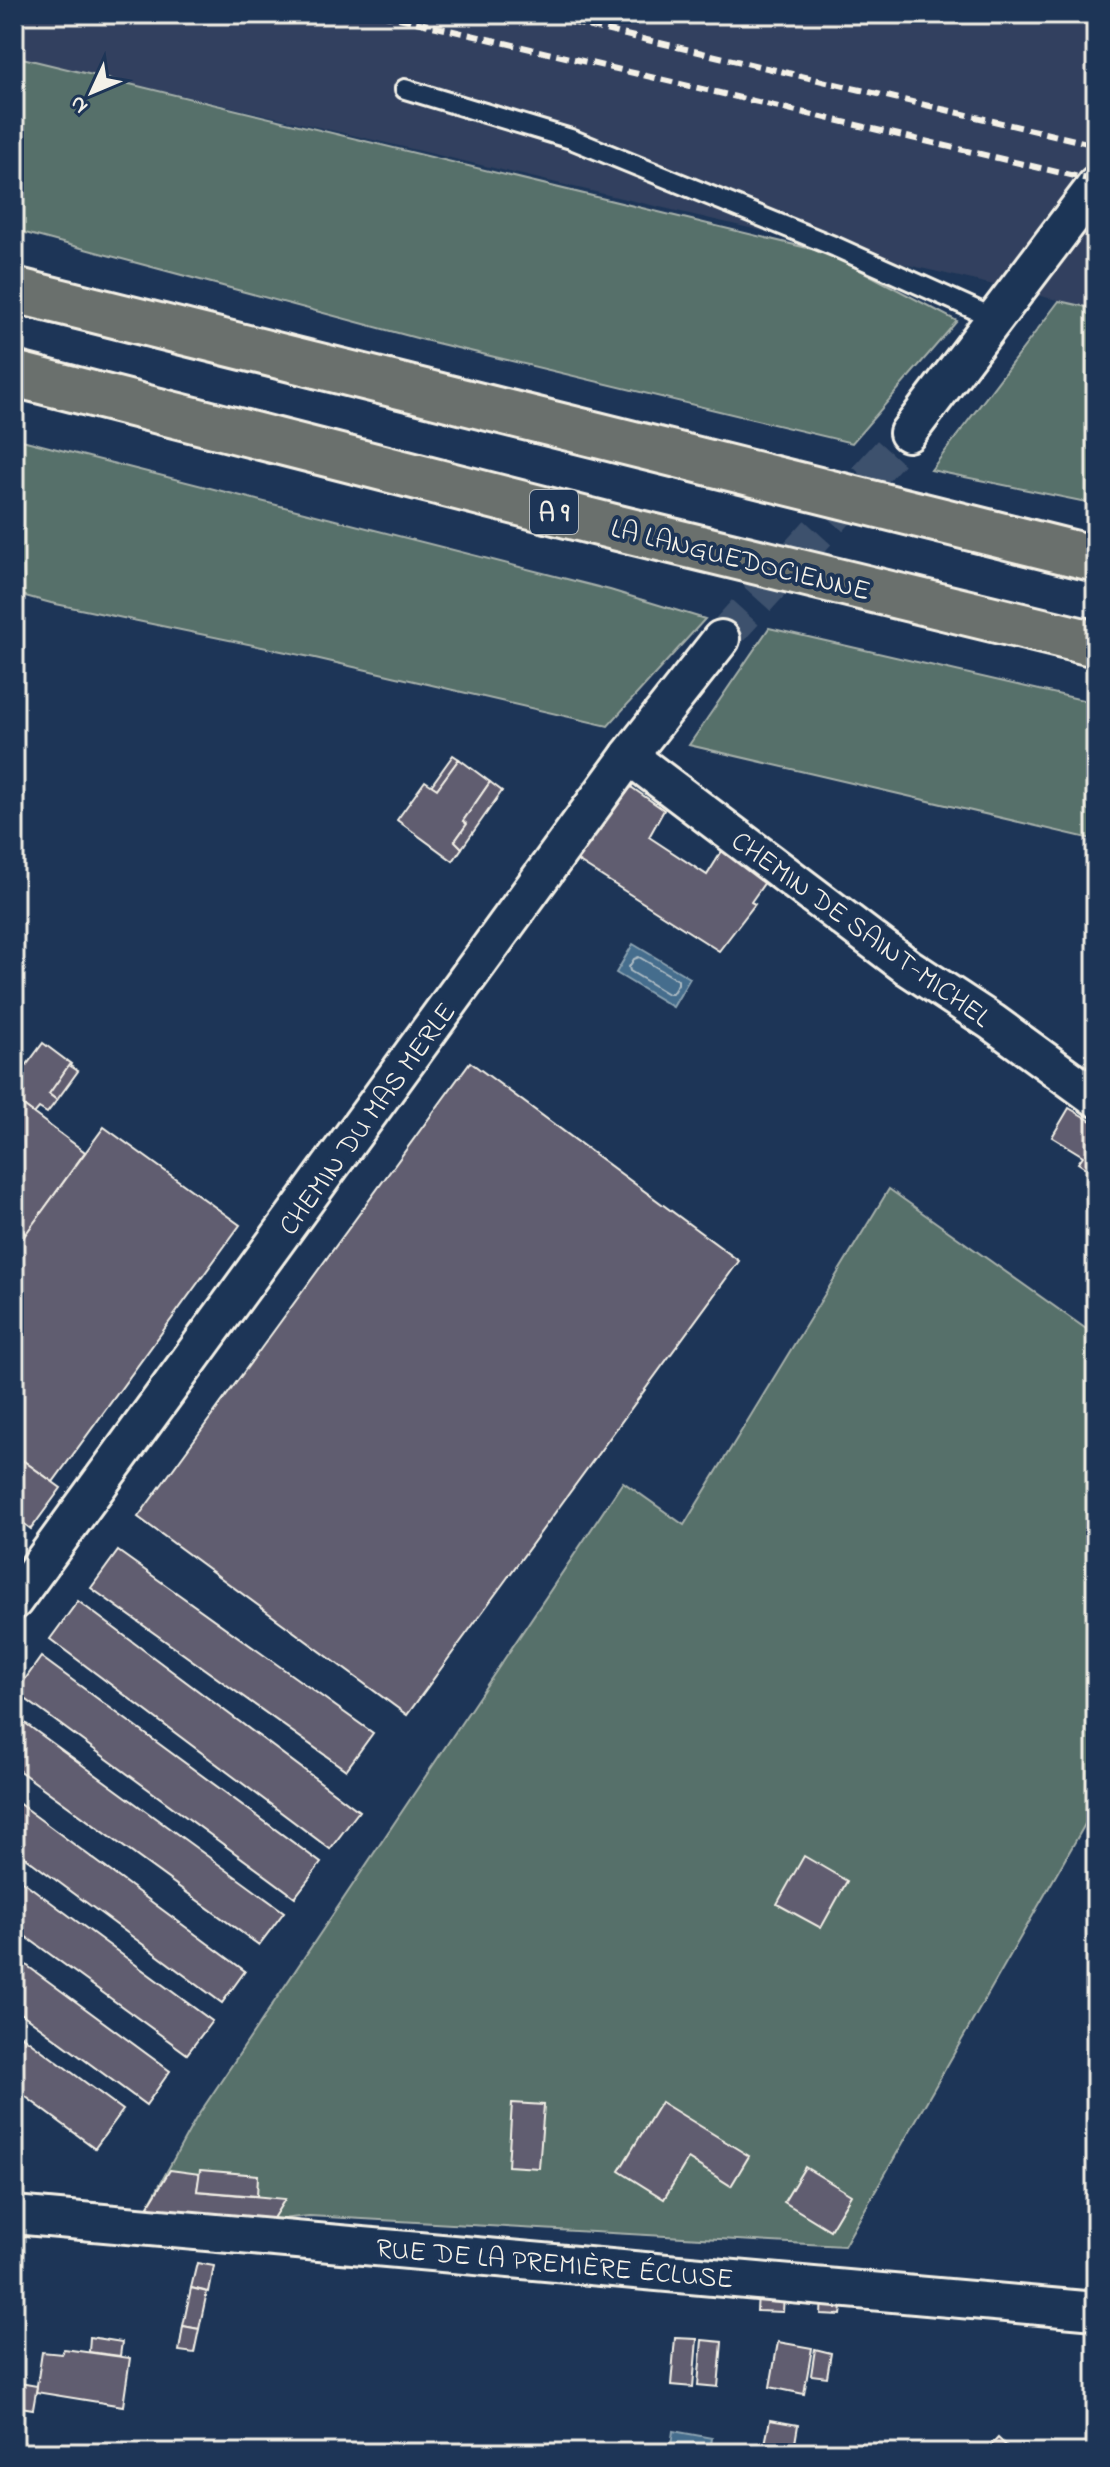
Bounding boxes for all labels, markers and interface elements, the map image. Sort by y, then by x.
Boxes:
north arrow [52,52,132,132]
text: N [63,87,96,120]
road number: A 9 [530,490,578,534]
street label: LA LANGUEDOCIENNE [606,509,874,613]
street label: CHEMIN DE SAINT-MICHEL [722,822,999,1040]
street label: CHEMIN DU MAS MERLE [270,995,468,1245]
street label: RUE DE LA PREMIÈRE ÉCLUSE [374,2229,735,2302]

